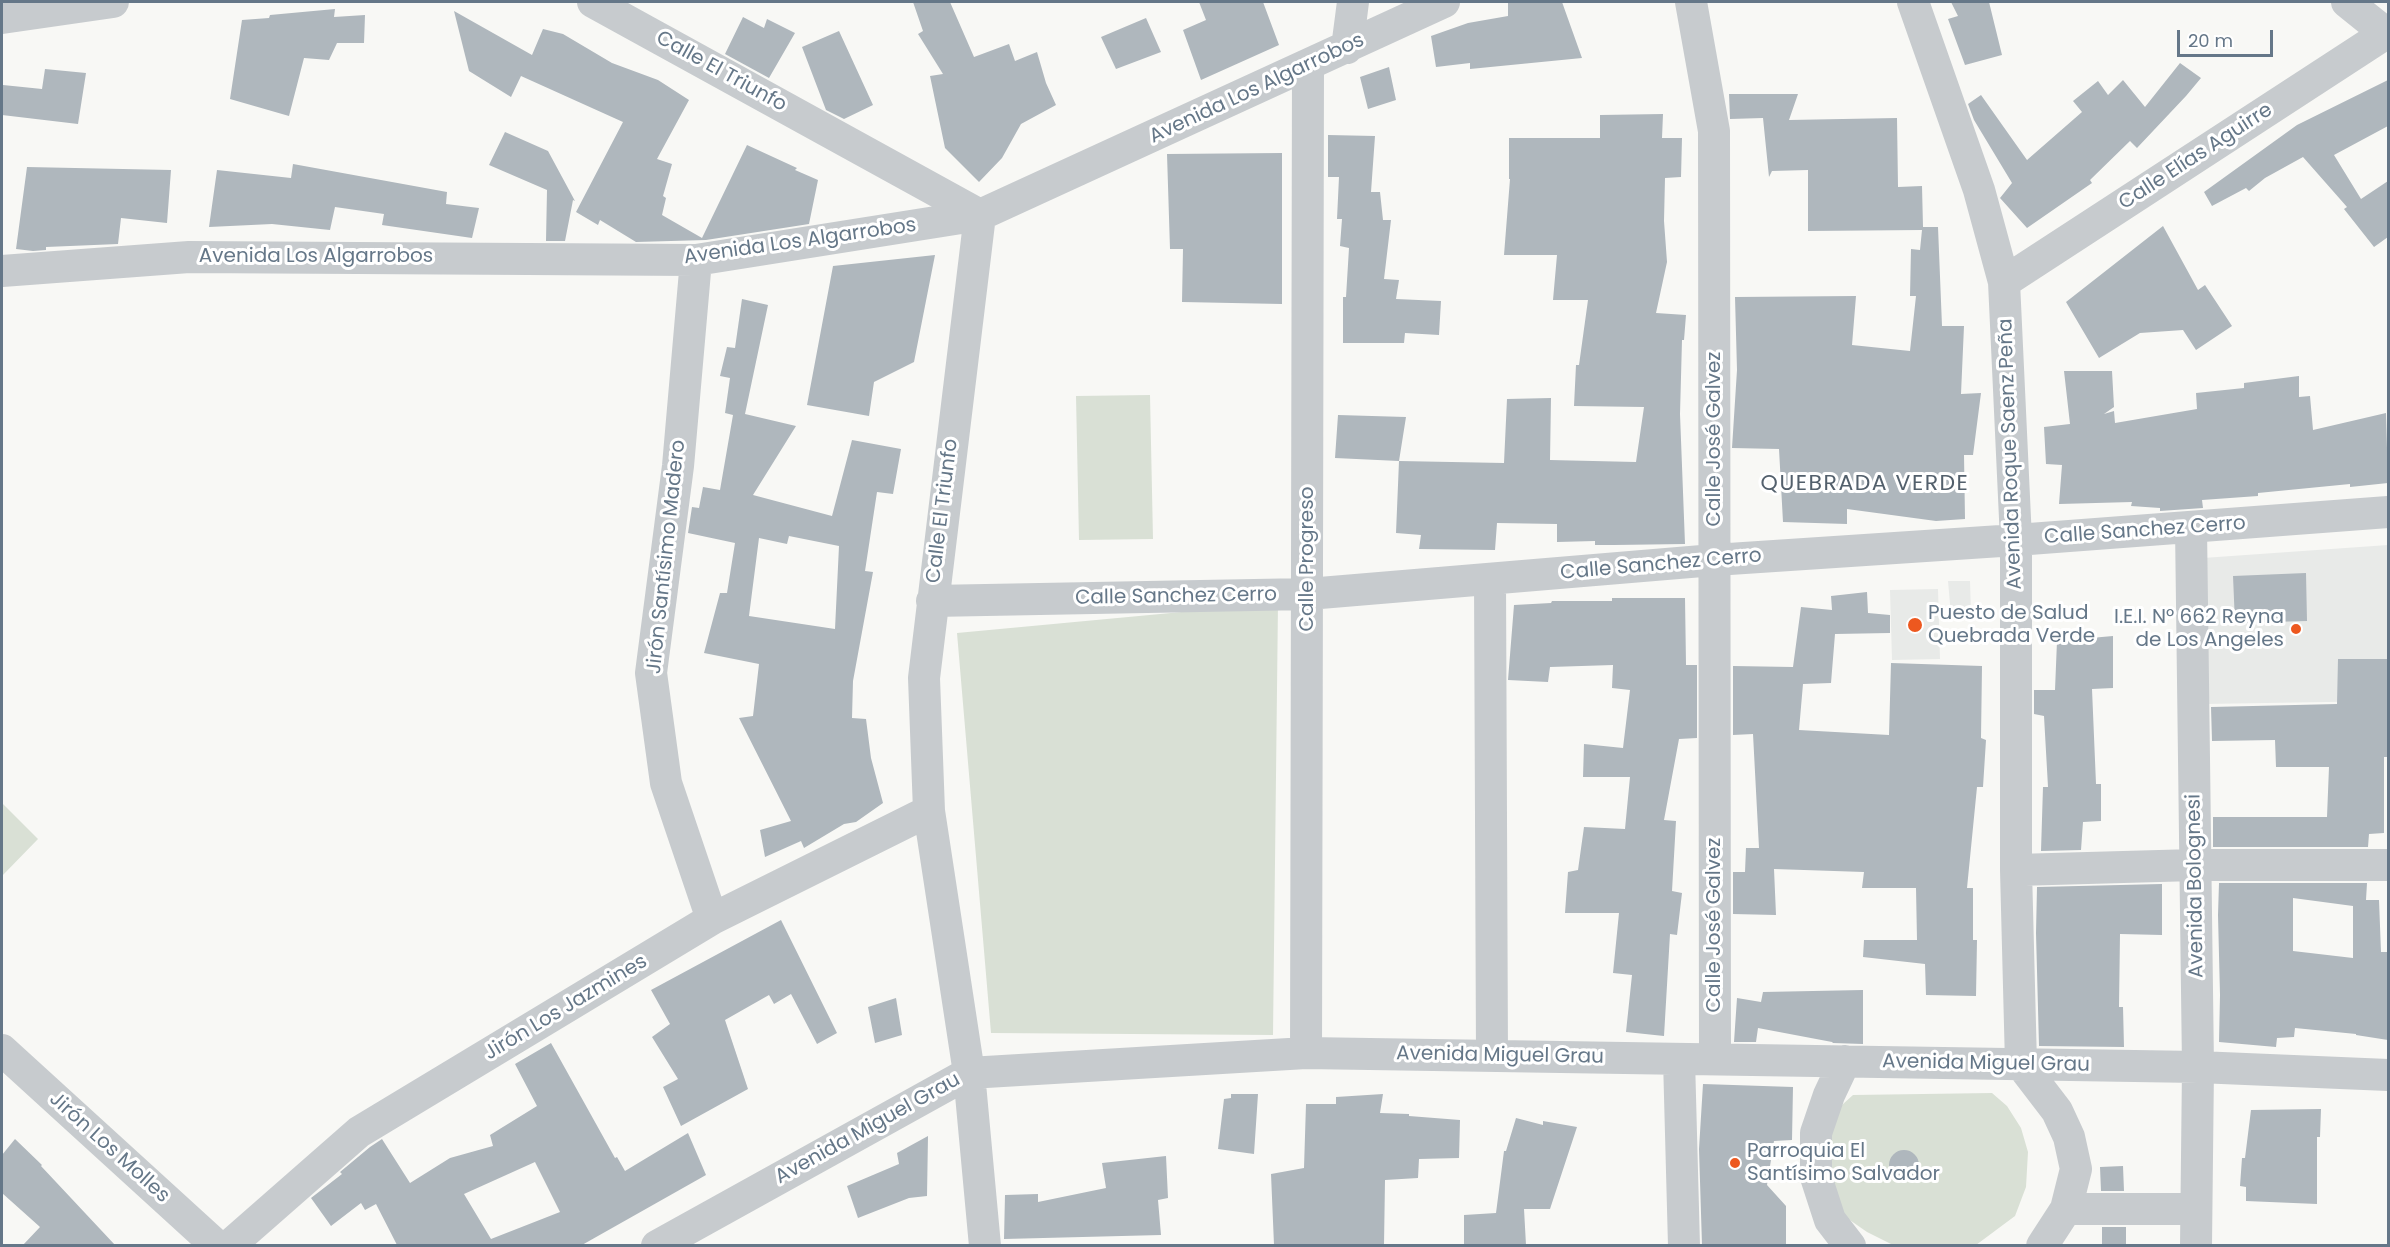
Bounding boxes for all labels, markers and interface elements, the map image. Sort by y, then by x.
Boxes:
scale bar [2180,18,2276,56]
street label: Calle El Triunfo [652,26,790,118]
text: 20 m [2188,28,2233,53]
street label: Avenida Los Algarrobos [1146,29,1368,149]
street label: Calle Elías Aguirre [2115,98,2277,216]
street label: Avenida Los Algarrobos [682,214,918,270]
street label: Avenida Los Algarrobos [199,245,433,269]
street label: Avenida Roque Saenz Peña [1994,318,2028,590]
street label: Calle José Galvez [1703,352,1727,526]
street label: Calle El Triunfo [922,437,964,585]
street label: Jirón Santísimo Madero [643,439,691,675]
district label: QUEBRADA VERDE [1761,471,1969,497]
street label: Calle Progreso [1296,487,1320,631]
street label: Calle Sanchez Cerro [2043,512,2247,550]
street label: Calle Sanchez Cerro [1559,544,1763,586]
street label: Calle Sanchez Cerro [1075,583,1277,611]
place label: Puesto de Salud Quebrada Verde [1928,602,2095,649]
place label: I.E.I. N° 662 Reyna de Los Angeles [2114,606,2284,653]
marker: Puesto de Salud Quebrada Verde [1906,616,1924,634]
marker: I.E.I. N° 662 Reyna de Los Angeles [2289,622,2303,636]
street label: Avenida Bolognesi [2182,794,2210,978]
street label: Calle José Galvez [1703,838,1727,1012]
street label: Jirón Los Jazmines [480,950,652,1066]
street label: Avenida Miguel Grau [1396,1042,1604,1070]
street label: Avenida Miguel Grau [1882,1050,2090,1078]
street label: Avenida Miguel Grau [771,1068,965,1190]
street label: Jirón Los Molles [44,1088,174,1208]
place label: Parroquia El Santísimo Salvador [1747,1140,1940,1187]
marker: Parroquia El Santísimo Salvador [1728,1156,1742,1170]

